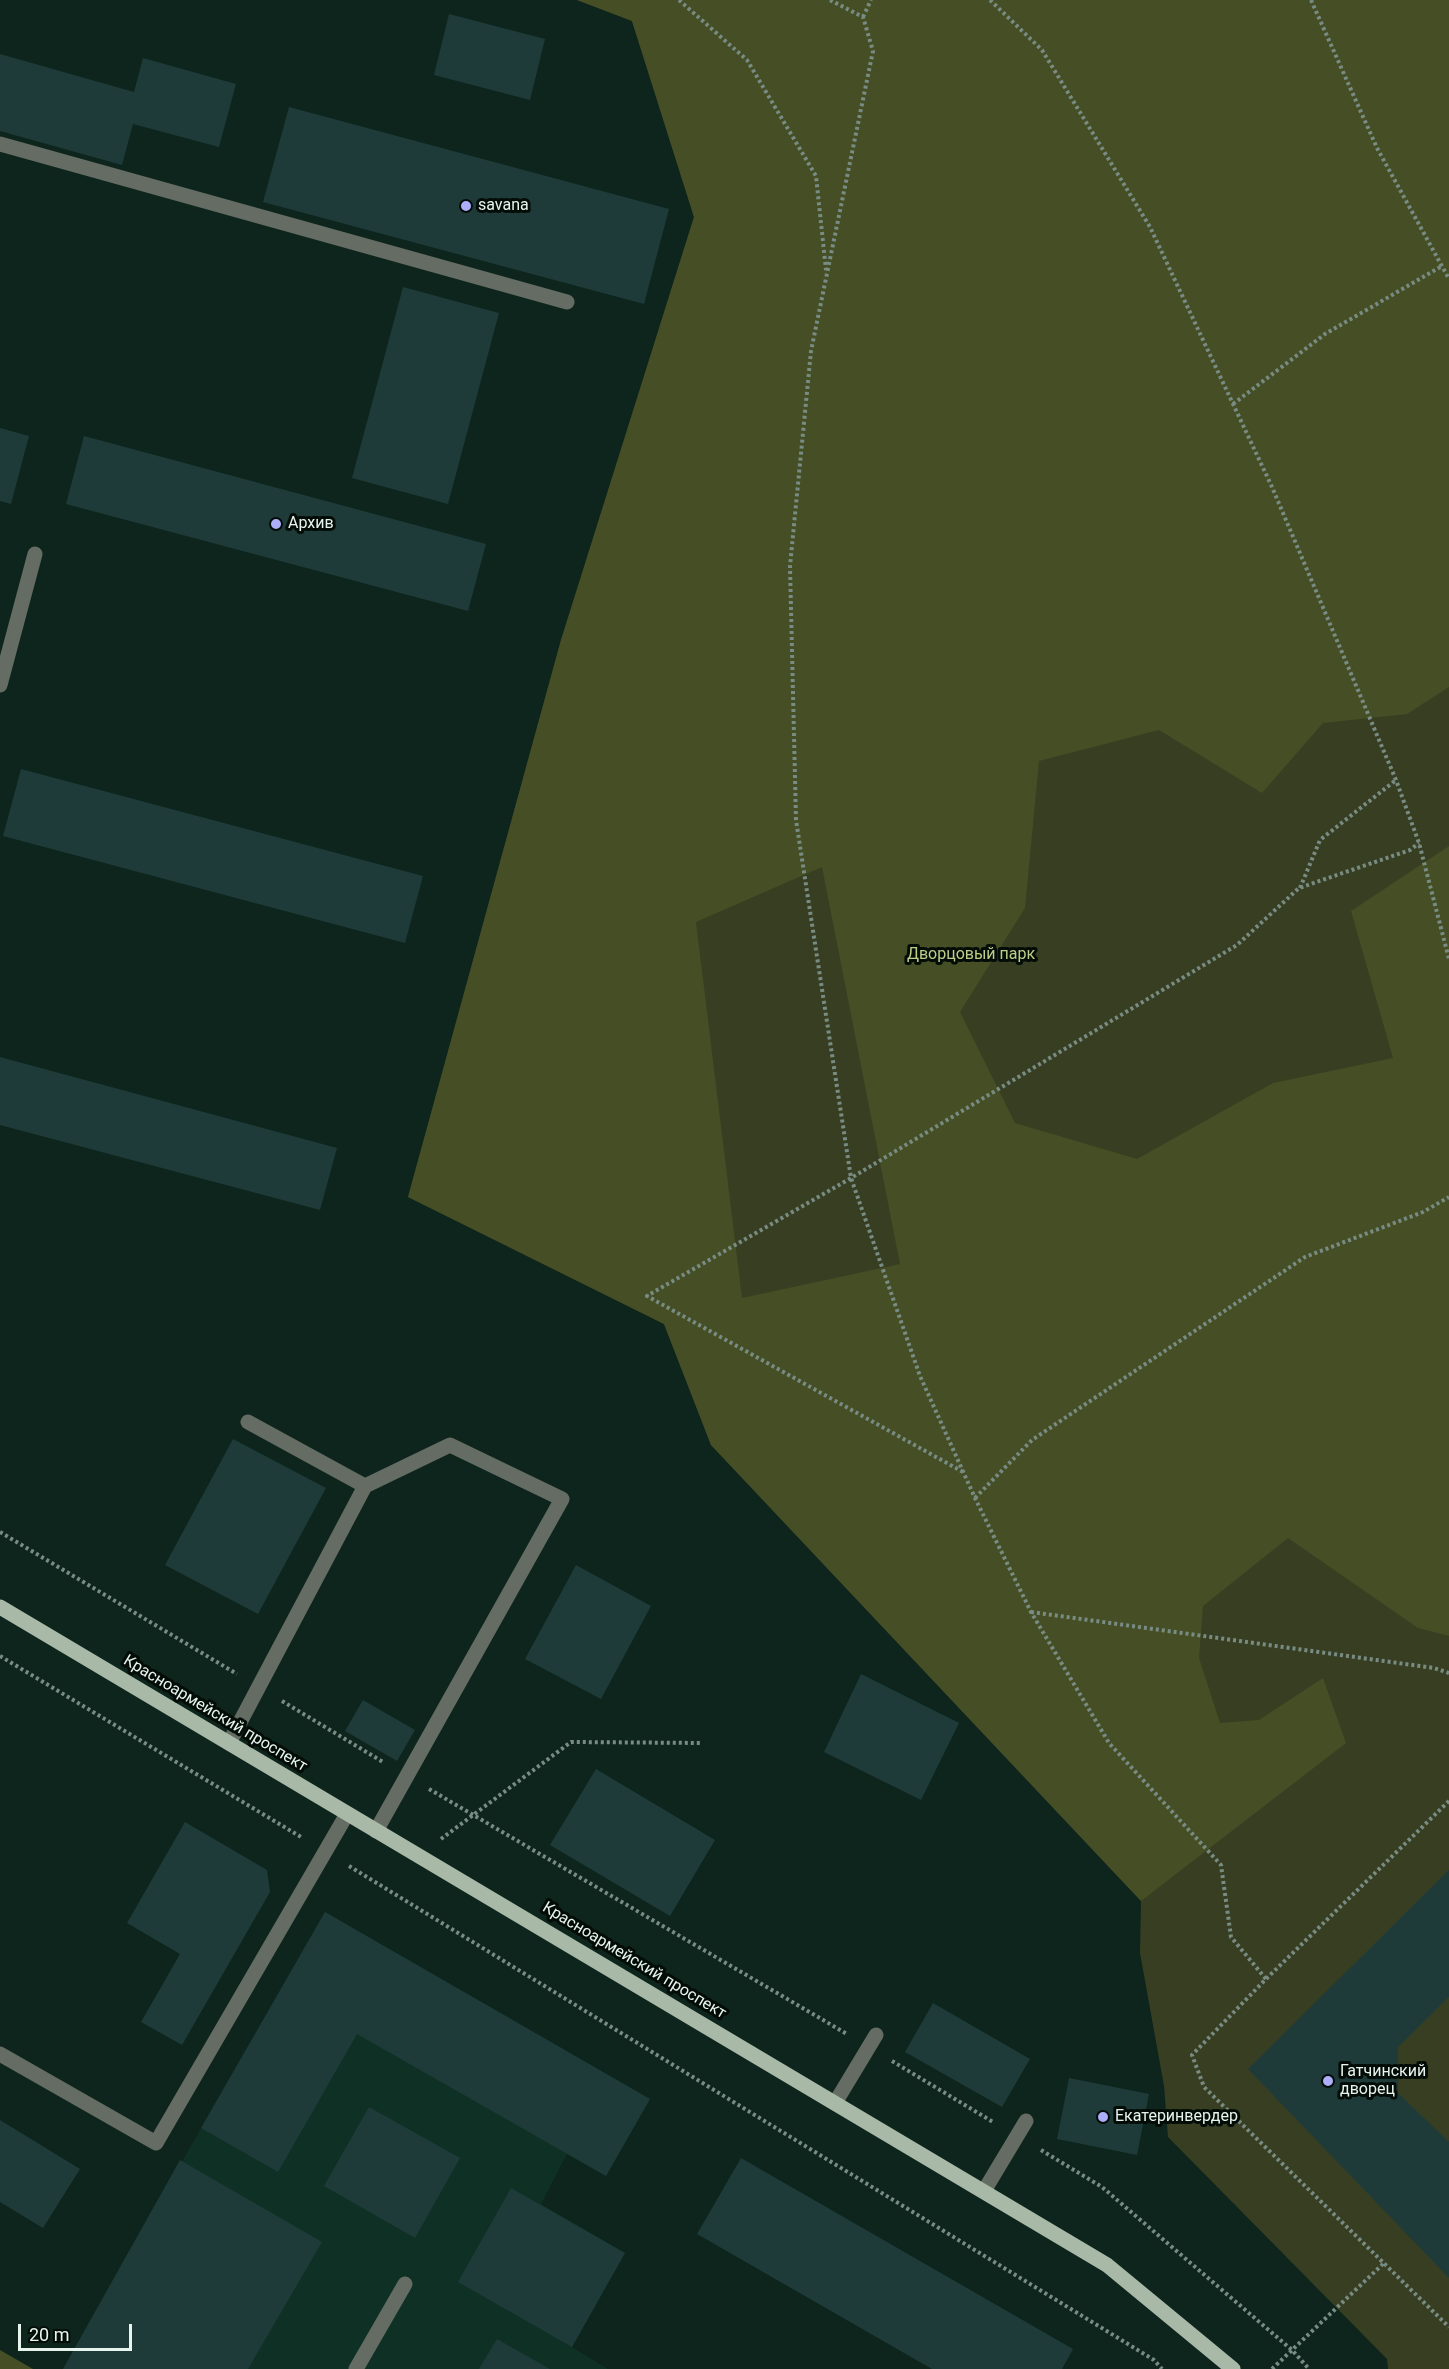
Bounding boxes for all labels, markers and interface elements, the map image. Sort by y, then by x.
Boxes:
place label: savana [478,196,529,216]
marker: savana [459,199,473,213]
place label: Архив [288,514,334,534]
marker: Архив [269,517,283,531]
park label: Дворцовый парк [907,945,1035,965]
street label: Красноармейский проспект [120,1651,310,1777]
street label: Красноармейский проспект [539,1898,729,2024]
place label: Гатчинский дворец [1340,2062,1426,2100]
marker: Гатчинский дворец [1321,2074,1335,2088]
place label: Екатеринвердер [1115,2107,1238,2127]
marker: Екатеринвердер [1096,2110,1110,2124]
scale bar [21,2312,135,2350]
text: 20 m [29,2324,69,2345]

